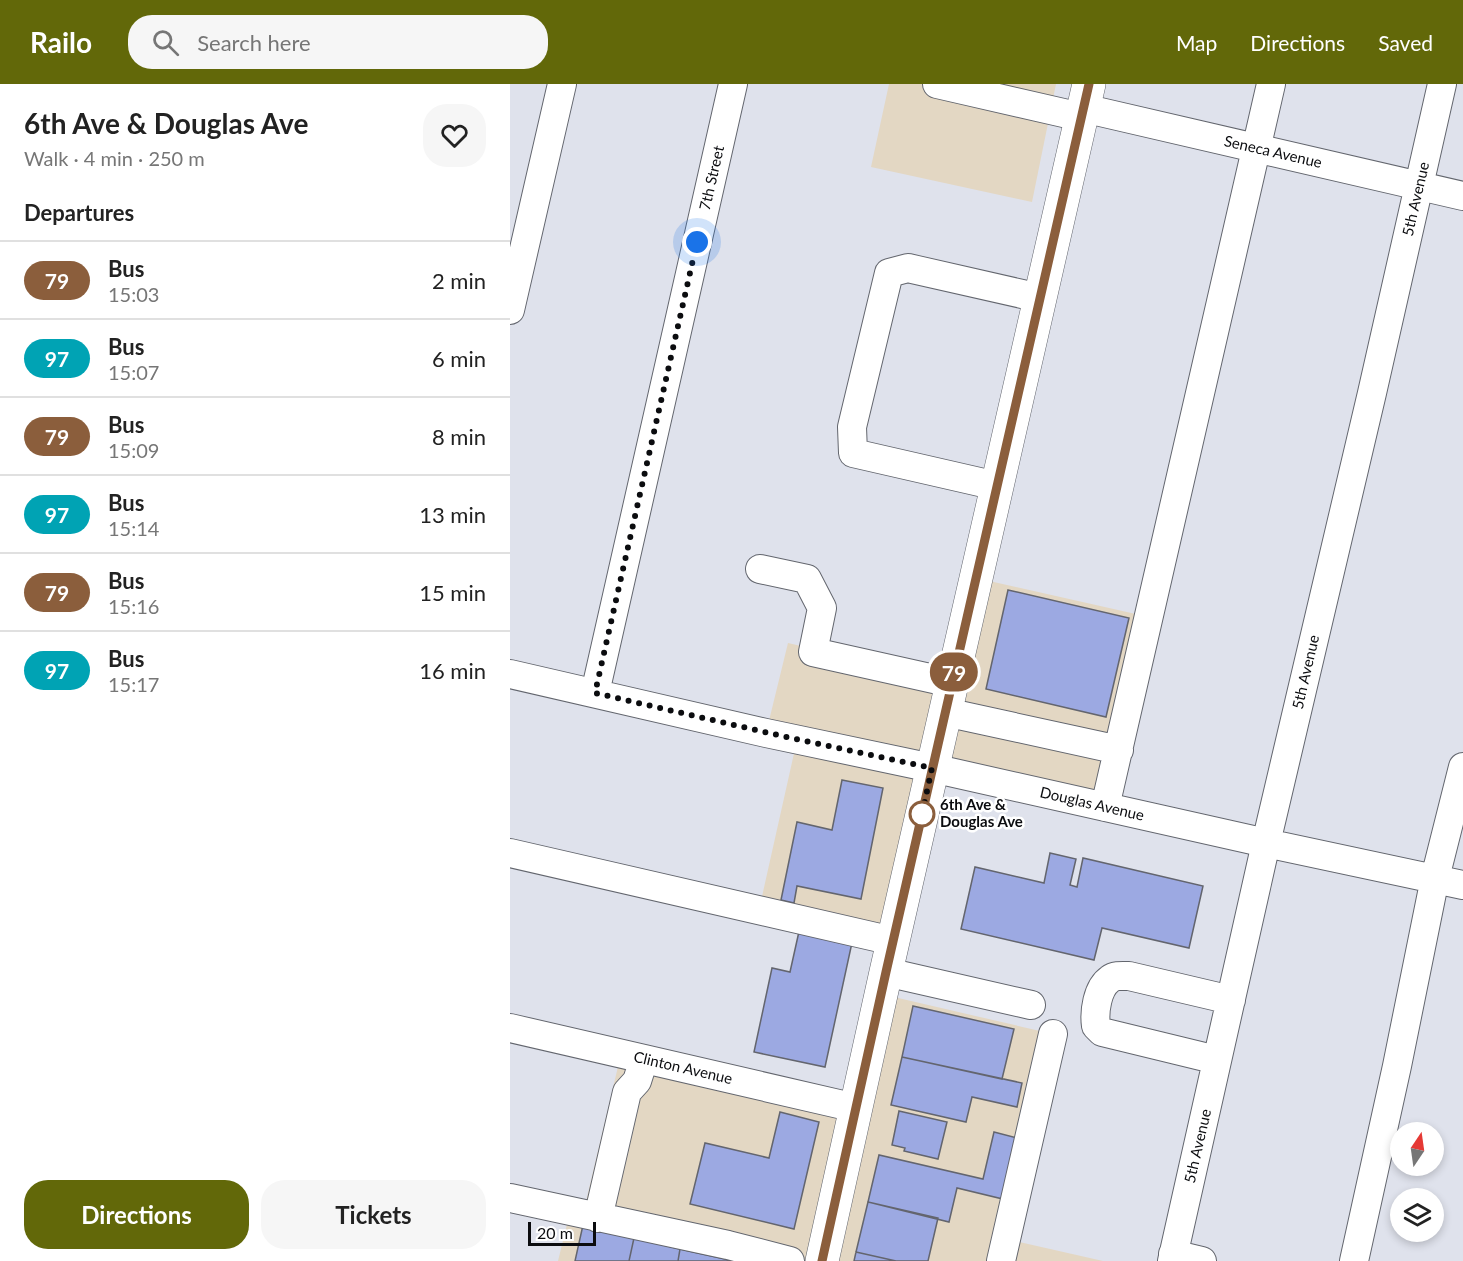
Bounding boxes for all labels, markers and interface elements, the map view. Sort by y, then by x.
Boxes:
search box [128,15,548,69]
text: Railo [30,25,92,59]
icon: search [149,26,182,59]
text: Search here [197,29,311,56]
text: Map [1176,30,1217,55]
text: Directions [1250,30,1345,55]
text: Saved [1378,30,1433,55]
button: heart [423,104,486,167]
text: 6th Ave & Douglas Ave [24,106,308,140]
street label: Seneca Avenue [1223,131,1324,171]
street label: 7th Street [695,143,727,212]
text: Walk · 4 min · 250 m [24,146,205,170]
street label: 5th Avenue [1398,160,1432,238]
text: Departures [24,199,134,226]
your location [682,227,712,257]
text: Bus [108,255,144,282]
text: 2 min [432,267,486,294]
text: 79 [45,268,69,293]
text: 15:03 [108,282,159,306]
text: Bus [108,333,144,360]
text: 6 min [432,345,486,372]
text: 97 [45,346,69,371]
text: 15:07 [108,360,159,384]
text: Bus [108,411,144,438]
text: 8 min [432,423,486,450]
text: 79 [45,424,69,449]
text: 15:09 [108,438,159,462]
text: Bus [108,489,144,516]
text: 13 min [419,501,486,528]
text: 97 [45,502,69,527]
text: 15:14 [108,516,159,540]
text: Bus [108,567,144,594]
text: 15 min [419,579,486,606]
text: 79 [45,580,69,605]
text: 15:16 [108,594,159,618]
street label: 5th Avenue [1288,633,1322,711]
text: Bus [108,645,144,672]
line badge: 79 [927,652,981,692]
text: 16 min [419,657,486,684]
text: 97 [45,658,69,683]
text: 79 [942,660,966,685]
text: 15:17 [108,672,159,696]
street label: Douglas Avenue [1038,782,1146,824]
place label: 6th Ave & Douglas Ave [940,795,1023,830]
marker: 6th Ave & Douglas Ave [909,801,935,827]
street label: Clinton Avenue [632,1047,734,1087]
street label: 5th Avenue [1180,1107,1214,1185]
north arrow [1390,1122,1444,1176]
map controls [1390,1122,1444,1242]
button: Directions [24,1180,249,1249]
button: Tickets [261,1180,486,1249]
button: layers [1390,1188,1444,1242]
scale bar [528,1219,596,1246]
text: 20 m [537,1223,573,1242]

